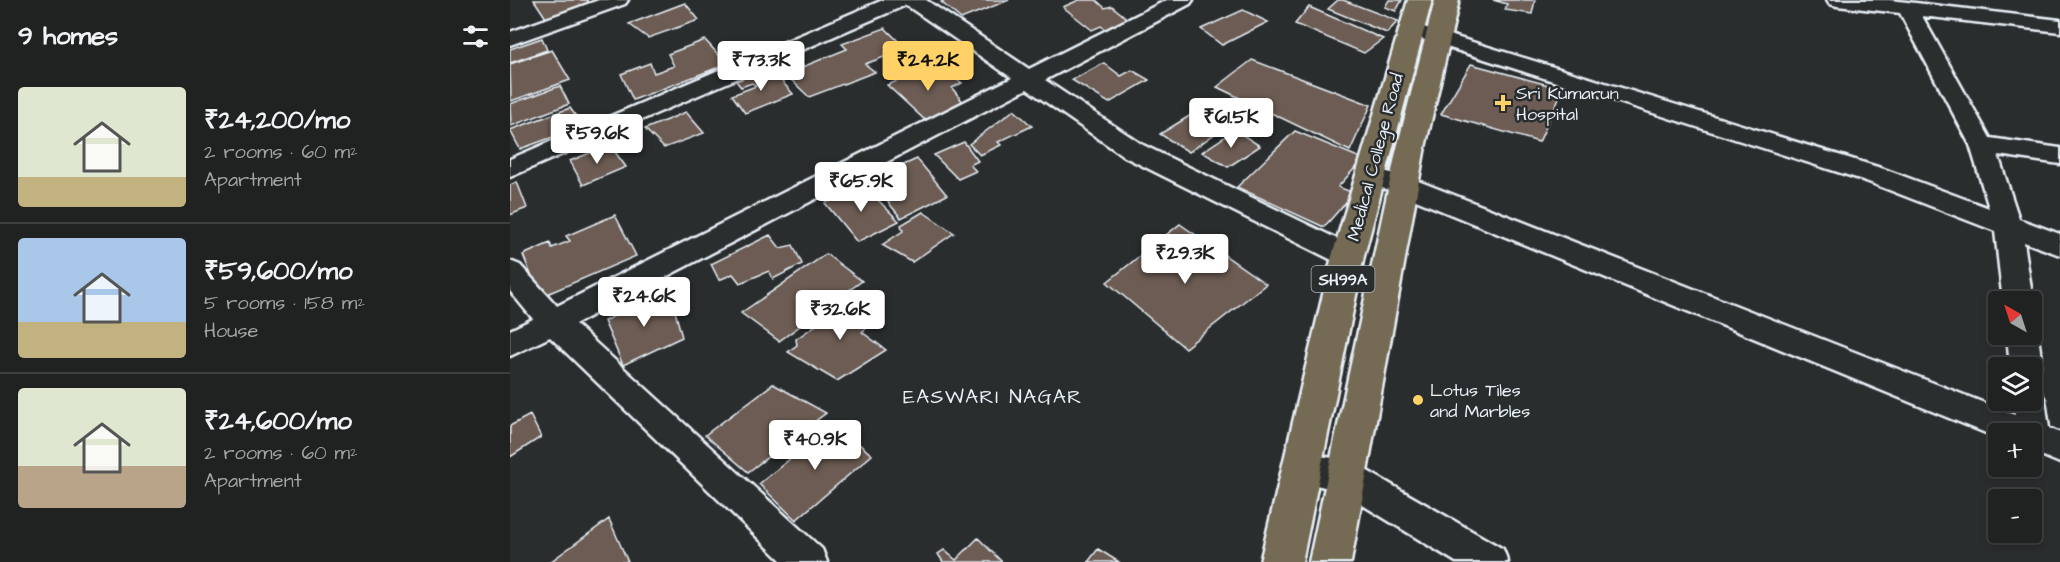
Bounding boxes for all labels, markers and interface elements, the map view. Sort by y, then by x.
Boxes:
text: 9 homes [18,18,118,54]
icon: filters [459,20,492,53]
pin: ₹73.3K [712,41,810,92]
pin: ₹24.2K [879,41,977,92]
text: ₹73.3K [731,46,791,74]
text: ₹24.2K [897,46,959,74]
street label: Medical College Road [1341,70,1411,244]
place label: Sri Kumarun Hospital [1516,81,1619,127]
marker: Sri Kumarun Hospital [1494,94,1512,112]
pin: ₹61.5K [1182,98,1280,149]
text: ₹24,200/mo [204,102,350,138]
text: ₹61.5K [1203,103,1259,131]
icon: home [66,111,138,183]
pin: ₹59.6K [548,114,646,165]
text: ₹59.6K [565,119,629,147]
text: 2 rooms · 60 m² [204,138,358,166]
pin: ₹65.9K [812,162,910,213]
text: Apartment [204,166,302,194]
text: ₹65.9K [829,167,893,195]
pin: ₹29.3K [1136,234,1234,285]
text: ₹29.3K [1155,239,1215,267]
text: ₹59,600/mo [204,253,353,289]
icon: home [66,262,138,334]
road number: SH99A [1312,266,1374,292]
pin: ₹24.6K [595,277,693,328]
text: ₹24.6K [612,282,676,310]
text: 5 rooms · 158 m² [204,289,365,317]
pin: ₹32.6K [791,290,889,341]
north arrow [1988,291,2042,345]
map controls [1988,291,2042,543]
text: ₹32.6K [810,295,870,323]
text: House [204,317,258,345]
button: layers [1988,357,2042,411]
place label: Lotus Tiles and Marbles [1430,378,1530,424]
district label: EASWARI NAGAR [903,383,1083,411]
marker: Lotus Tiles and Marbles [1411,393,1425,407]
text: ₹24,600/mo [204,403,352,439]
icon: home [66,412,138,484]
pin: ₹40.9K [766,420,864,471]
button: + [1988,423,2042,477]
text: ₹40.9K [783,425,847,453]
text: 2 rooms · 60 m² [204,439,358,467]
text: Apartment [204,467,302,495]
button: − [1988,489,2042,543]

